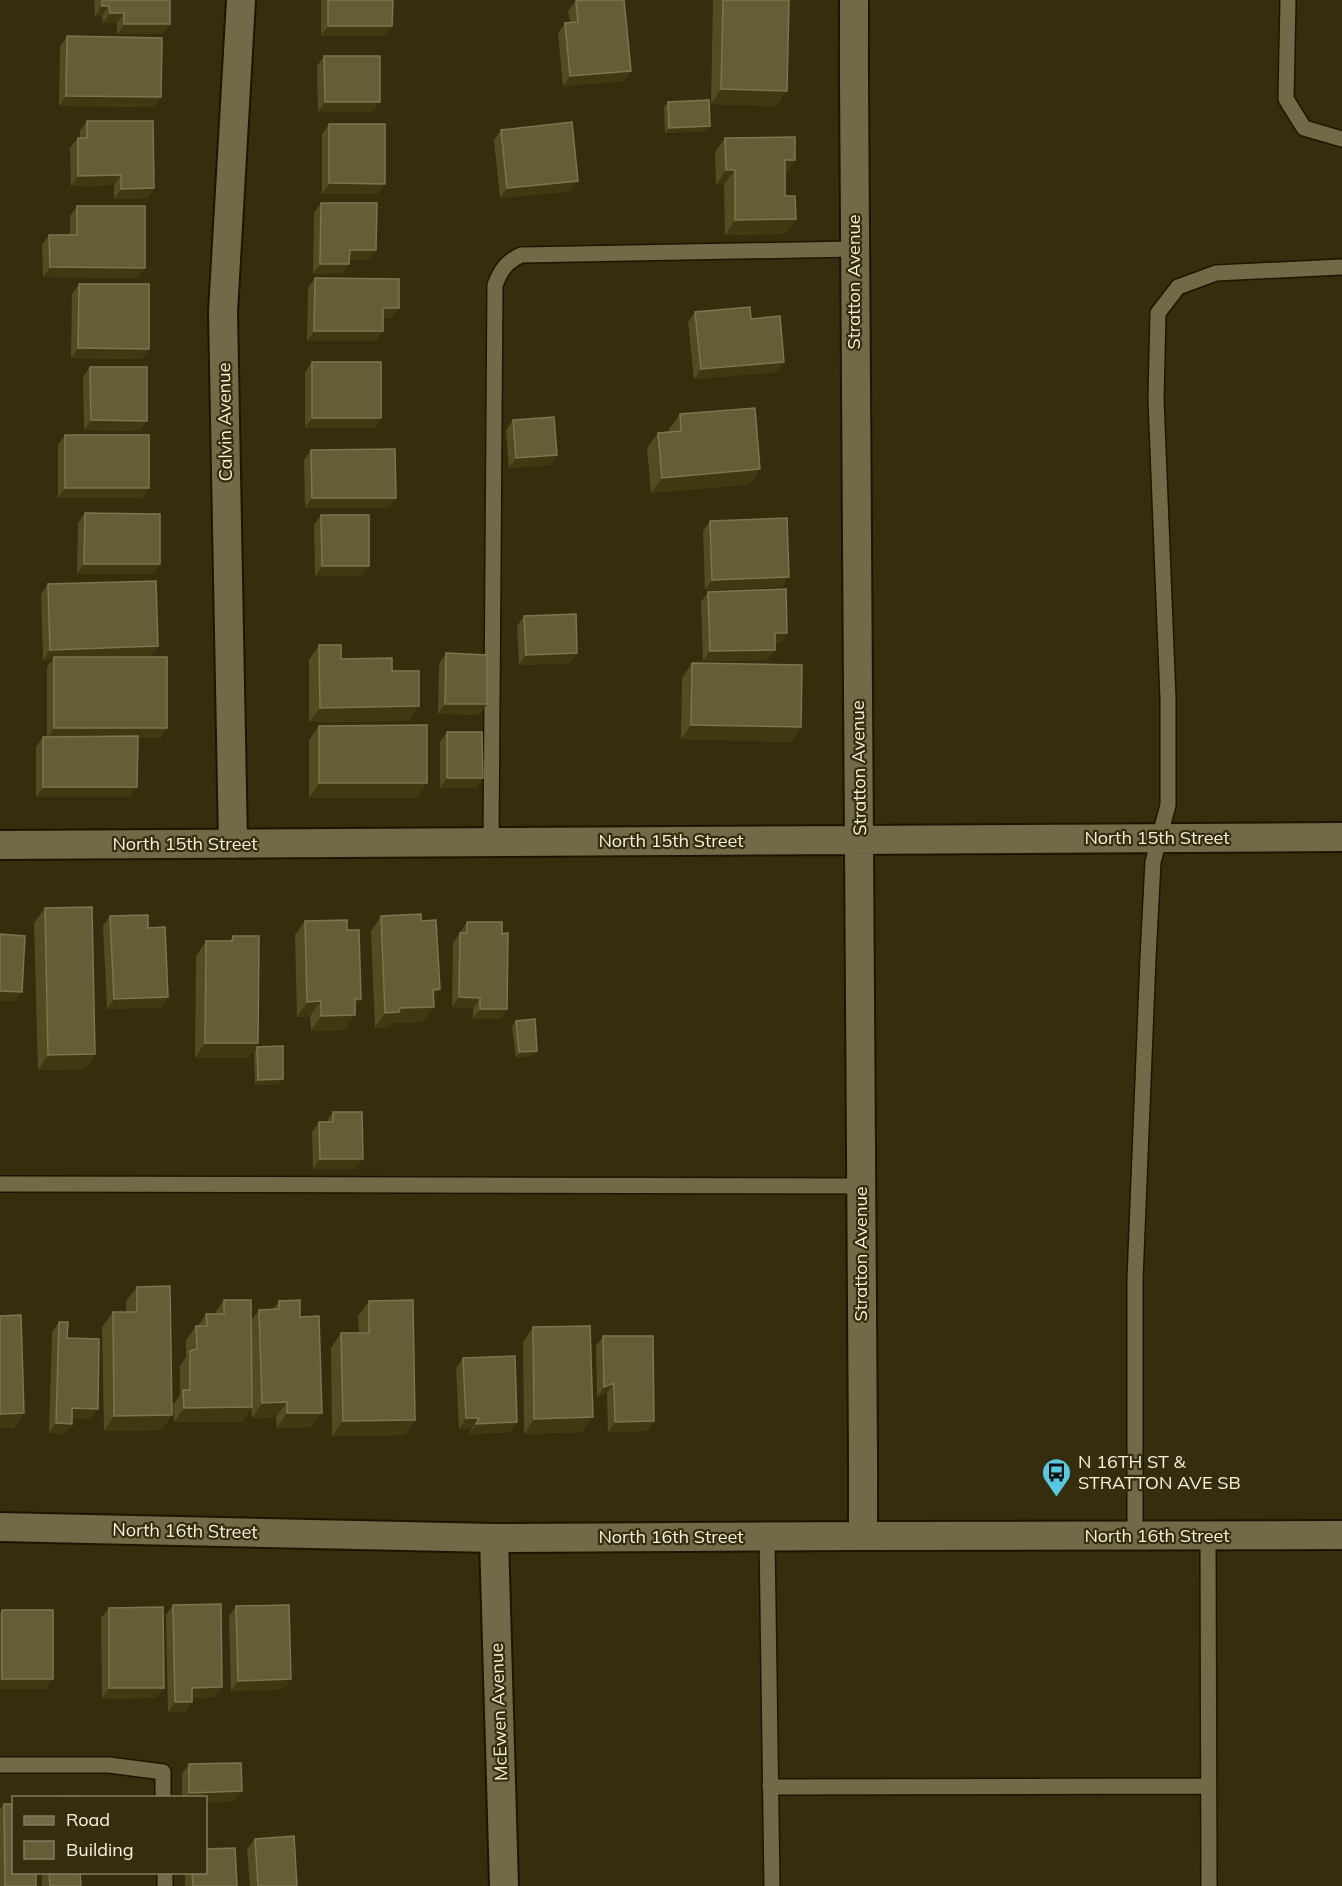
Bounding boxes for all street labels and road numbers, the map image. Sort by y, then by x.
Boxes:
street label: Stratton Avenue [842,214,865,350]
street label: Calvin Avenue [212,362,237,482]
street label: Stratton Avenue [846,700,871,836]
street label: North 15th Street [1084,826,1230,849]
street label: North 15th Street [598,829,744,852]
street label: North 15th Street [112,832,258,855]
street label: Stratton Avenue [849,1186,872,1322]
street label: North 16th Street [112,1518,258,1543]
street label: North 16th Street [1084,1524,1230,1547]
street label: North 16th Street [598,1525,744,1548]
street label: McEwen Avenue [485,1643,512,1781]

